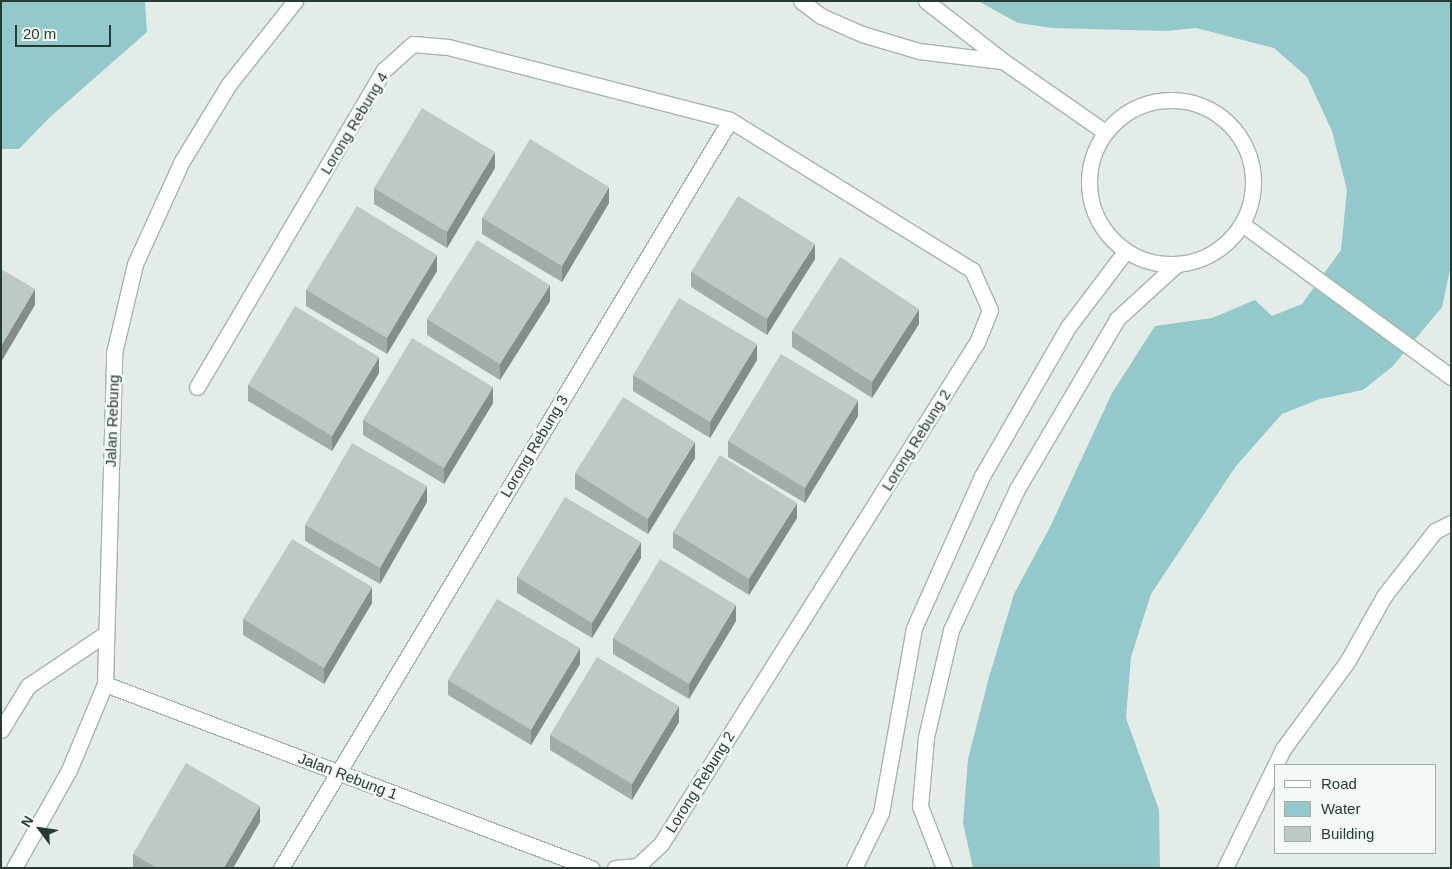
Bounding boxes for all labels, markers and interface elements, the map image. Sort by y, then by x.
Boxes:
scale bar [18,15,114,47]
text: 20 m [23,25,56,42]
street label: Lorong Rebung 4 [316,69,392,177]
street label: Jalan Rebung [101,374,123,468]
street label: Lorong Rebung 2 [878,386,954,494]
street label: Lorong Rebung 3 [496,392,572,500]
street label: Lorong Rebung 2 [662,728,738,836]
street label: Jalan Rebung 1 [296,749,400,803]
legend [1274,764,1437,854]
text: Road [1321,775,1357,792]
text: Water [1321,800,1360,817]
north arrow [15,804,65,854]
text: N [18,813,37,830]
text: Building [1321,825,1374,842]

